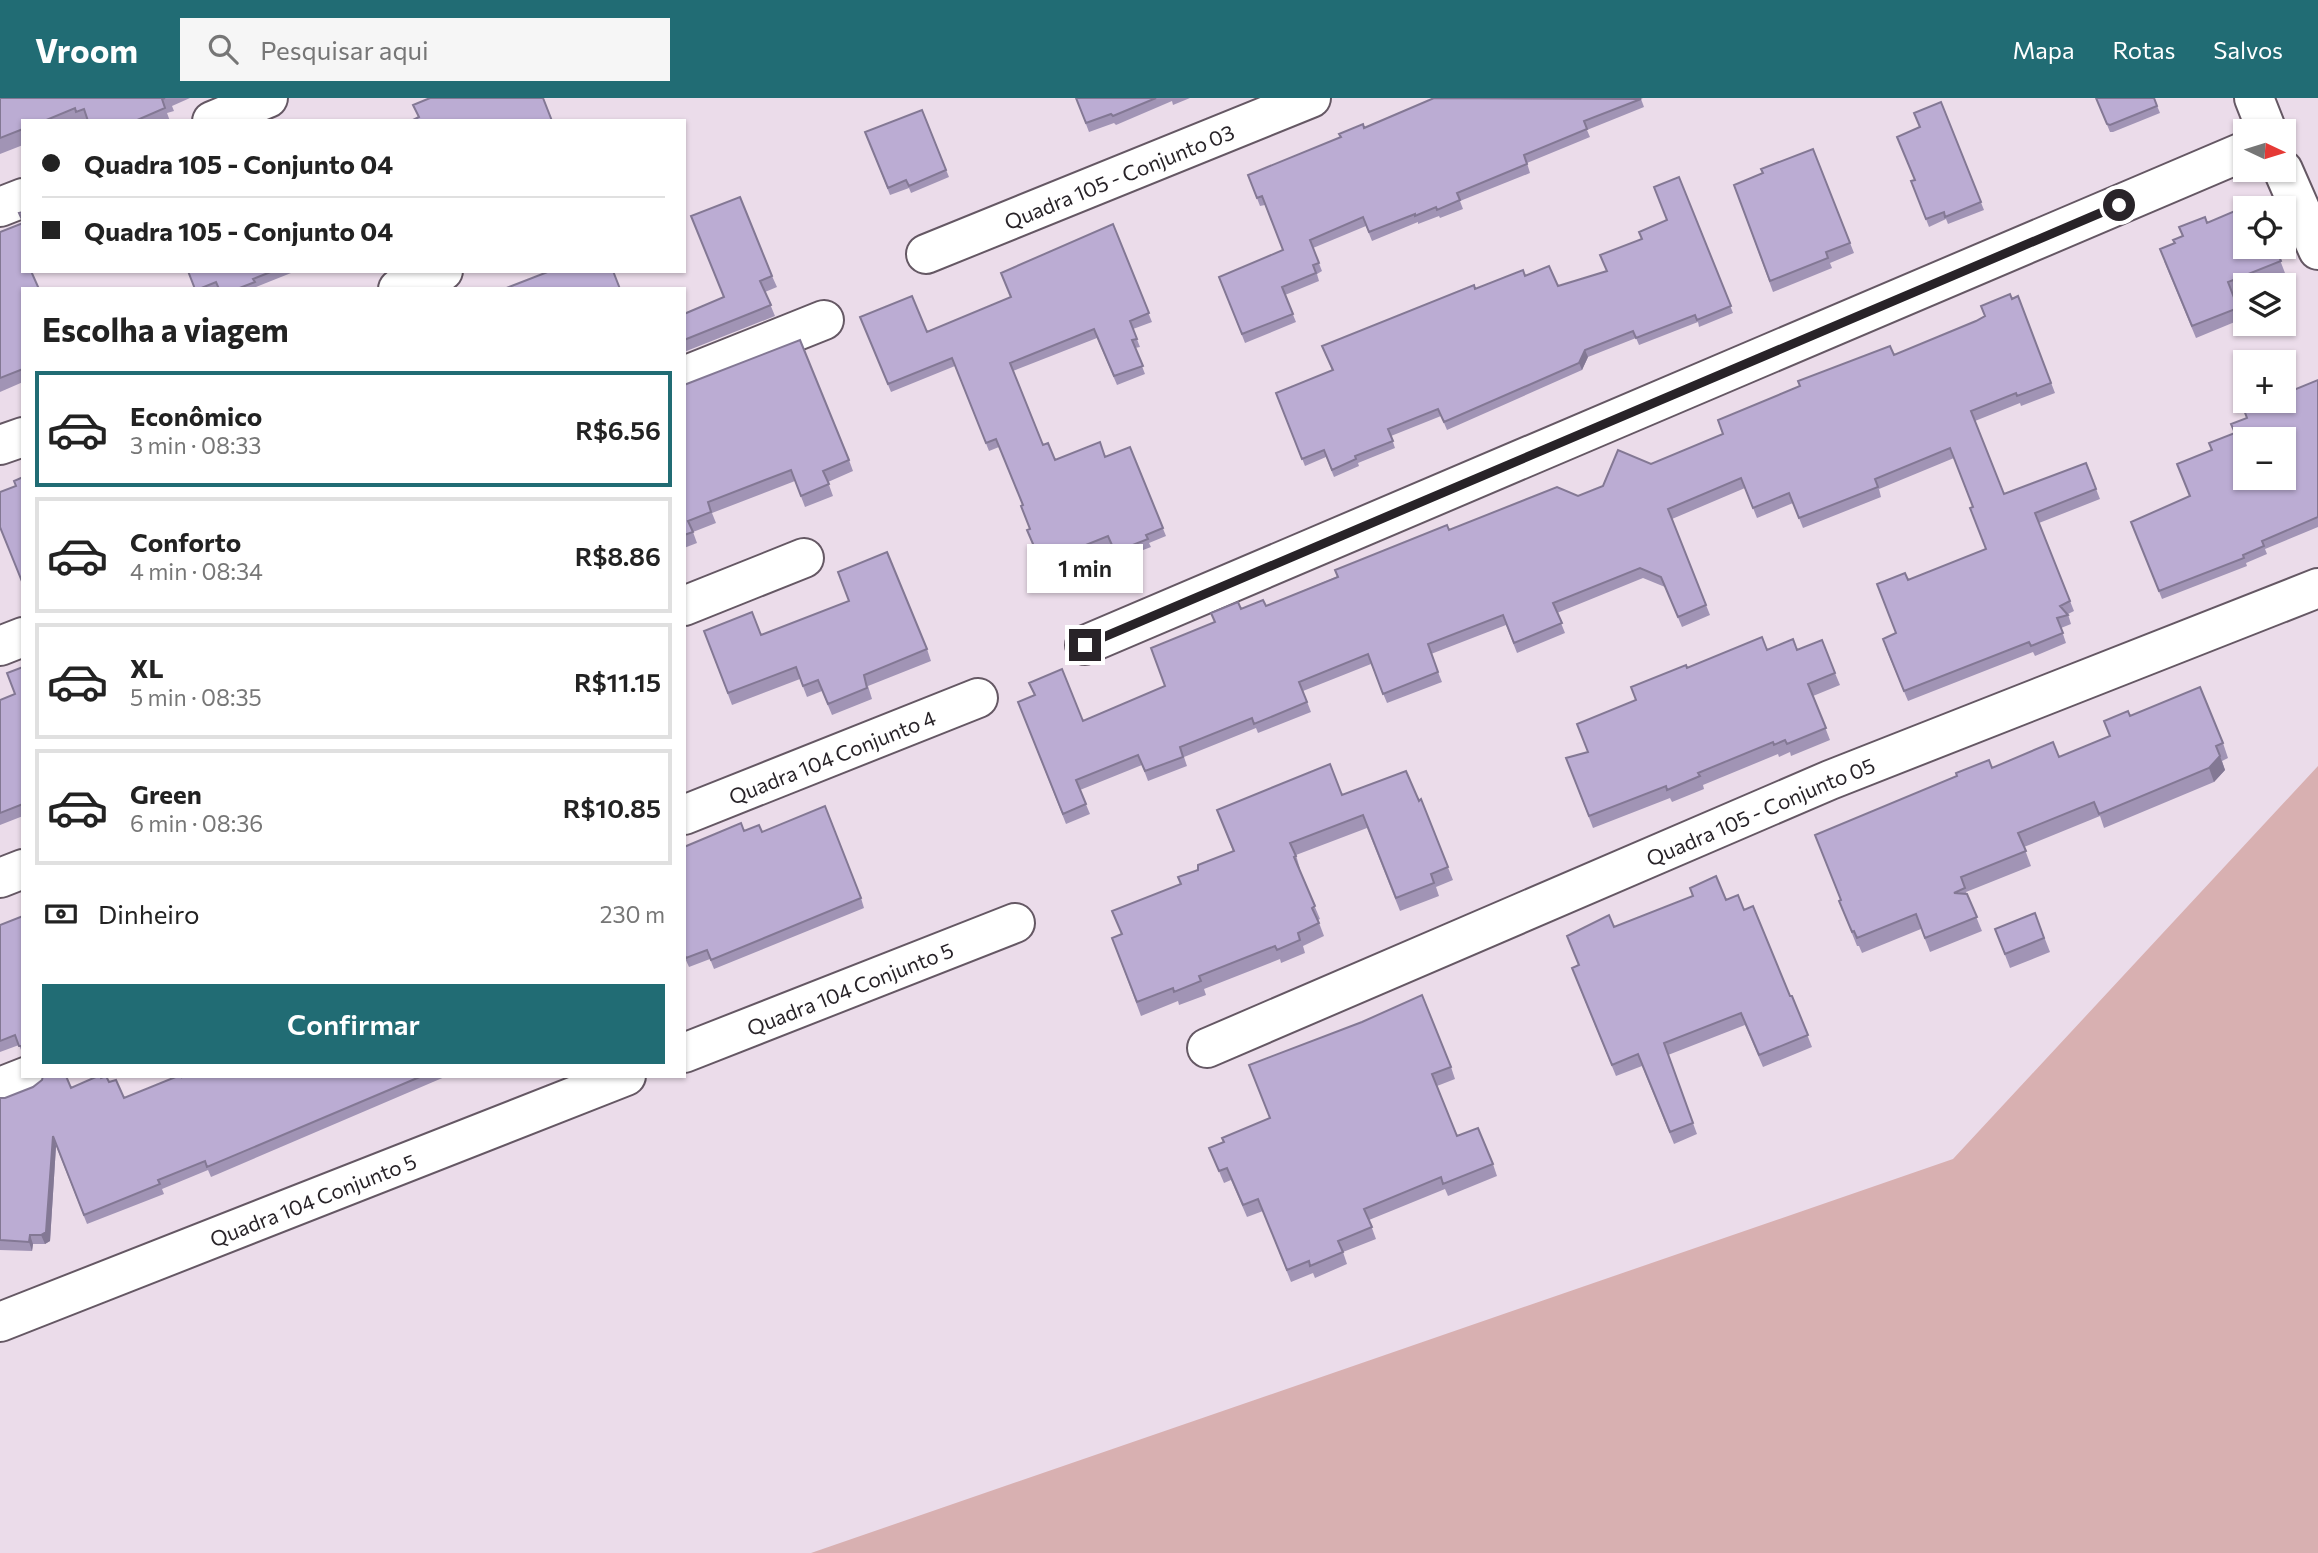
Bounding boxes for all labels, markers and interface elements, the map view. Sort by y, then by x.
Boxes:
search box [180,18,670,81]
text: Vroom [35,29,138,70]
icon: search [204,30,242,68]
text: Pesquisar aqui [260,34,429,65]
text: Mapa [2013,35,2075,64]
text: Rotas [2113,35,2175,64]
text: Salvos [2213,35,2283,64]
street label: Quadra 105 - Conjunto 03 [1000,118,1237,234]
north arrow [2233,119,2296,182]
map controls [2233,119,2296,490]
text: Quadra 105 - Conjunto 04 [84,148,393,179]
route start [2103,189,2135,221]
button: locate [2233,196,2296,259]
text: Quadra 105 - Conjunto 04 [84,215,393,246]
button: layers [2233,273,2296,336]
text: Escolha a viagem [42,309,289,349]
button: + [2233,350,2296,413]
icon: car [46,398,109,461]
text: Econômico [130,400,262,431]
text: R$6.56 [575,414,661,445]
button: − [2233,427,2296,490]
text: 3 min · 08:33 [130,431,262,459]
icon: car [46,524,109,587]
text: Conforto [130,526,241,557]
text: R$8.86 [575,540,661,571]
callout: 1 min [1027,544,1143,592]
text: 1 min [1058,554,1112,582]
text: 4 min · 08:34 [130,557,263,585]
route end [1069,629,1101,661]
icon: car [46,650,109,713]
text: XL [130,652,164,683]
text: R$11.15 [574,666,661,697]
text: 5 min · 08:35 [130,683,262,711]
street label: Quadra 104 Conjunto 4 [725,704,939,809]
street label: Quadra 105 - Conjunto 05 [1642,751,1878,870]
icon: car [46,776,109,839]
text: Green [130,778,202,809]
text: R$10.85 [563,792,661,823]
text: 6 min · 08:36 [130,809,263,837]
icon: cash [42,895,80,933]
text: Dinheiro [98,898,200,929]
text: 230 m [600,900,665,928]
street label: Quadra 104 Conjunto 5 [743,936,957,1040]
button: Confirmar [42,984,665,1064]
street label: Quadra 104 Conjunto 5 [206,1147,420,1251]

